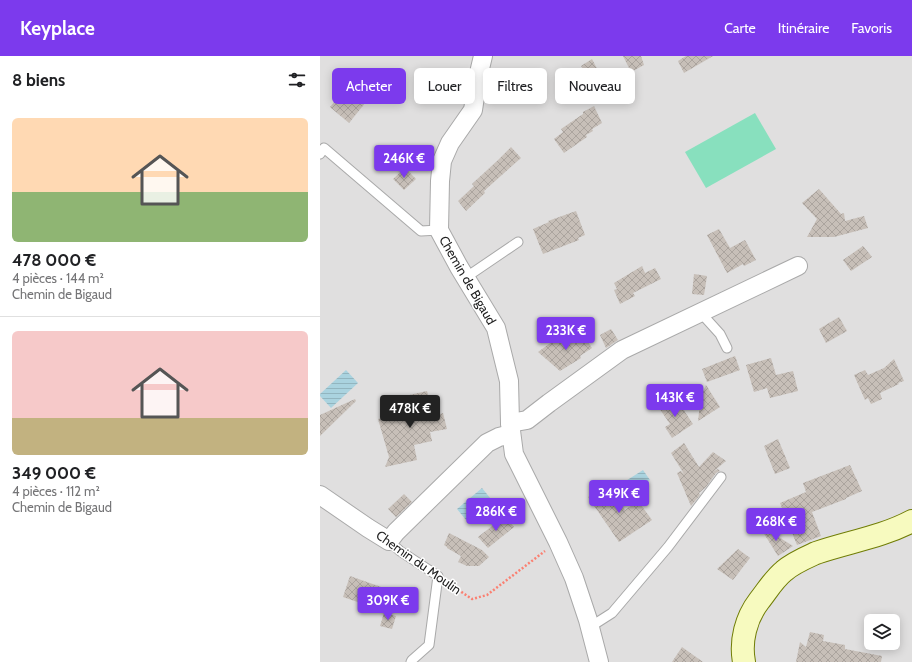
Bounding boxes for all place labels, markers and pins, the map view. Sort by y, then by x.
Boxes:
pin: 246K € [371,145,437,179]
pin: 233K € [533,317,599,351]
pin: 143K € [642,384,708,418]
pin: 478K € [377,395,443,429]
pin: 349K € [586,480,652,514]
pin: 286K € [463,498,529,532]
pin: 268K € [743,508,809,542]
pin: 309K € [355,587,421,621]

